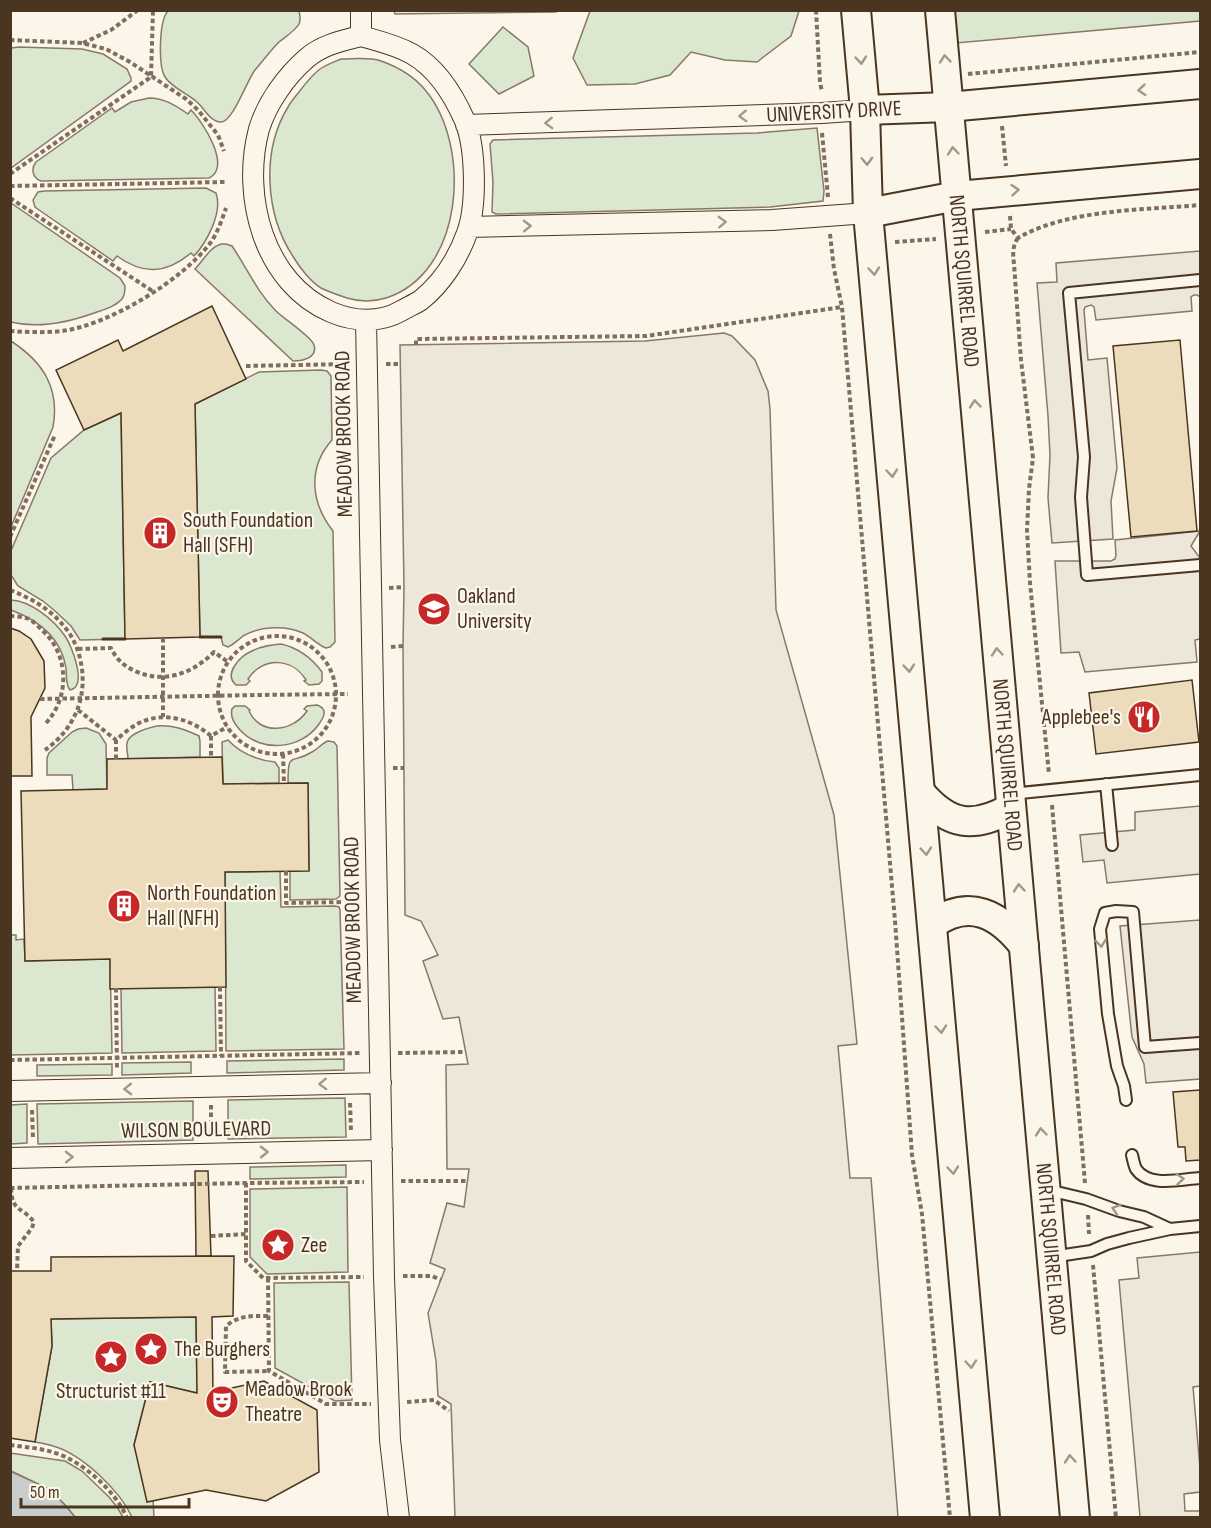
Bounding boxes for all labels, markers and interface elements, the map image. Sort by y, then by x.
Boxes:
one-way arrow [939,54,952,63]
one-way arrow [854,56,867,65]
one-way arrow [1138,83,1147,96]
street label: UNIVERSITY DRIVE [766,95,902,129]
one-way arrow [739,110,748,122]
one-way arrow [544,116,553,129]
one-way arrow [947,147,960,156]
one-way arrow [860,157,873,166]
one-way arrow [1011,184,1020,197]
street label: NORTH SQUIRREL ROAD [943,193,985,368]
one-way arrow [718,215,727,228]
one-way arrow [523,220,532,232]
one-way arrow [867,266,880,275]
street label: MEADOW BROOK ROAD [329,350,359,518]
one-way arrow [969,400,982,409]
one-way arrow [885,469,898,478]
place label: South Foundation Hall (SFH) [183,507,313,559]
building icon: South Foundation Hall (SFH) [142,515,178,551]
place label: Oakland University [457,583,532,635]
school or university icon: Oakland University [416,591,452,627]
one-way arrow [991,647,1004,656]
one-way arrow [902,663,915,672]
street label: NORTH SQUIRREL ROAD [986,678,1029,852]
restaurant icon: Applebee's [1126,699,1162,735]
place label: Applebee's [1041,704,1121,731]
street label: MEADOW BROOK ROAD [338,836,368,1004]
one-way arrow [919,847,932,856]
place label: North Foundation Hall (NFH) [147,880,276,932]
one-way arrow [1013,883,1026,892]
building icon: North Foundation Hall (NFH) [106,888,142,924]
one-way arrow [1094,938,1107,947]
one-way arrow [935,1025,948,1034]
one-way arrow [318,1078,327,1091]
one-way arrow [123,1083,132,1095]
street label: WILSON BOULEVARD [121,1115,271,1145]
one-way arrow [1035,1127,1048,1136]
one-way arrow [259,1146,268,1159]
one-way arrow [64,1150,73,1163]
street label: NORTH SQUIRREL ROAD [1030,1162,1072,1337]
one-way arrow [946,1165,959,1174]
one-way arrow [1176,1173,1185,1186]
one-way arrow [1111,1204,1122,1216]
place icon: Zee [260,1227,296,1263]
place label: Zee [301,1232,327,1259]
place icon: The Burghers [133,1331,169,1367]
place label: The Burghers [174,1336,270,1363]
place icon: Structurist #11 [93,1339,129,1375]
one-way arrow [964,1359,977,1368]
place label: Meadow Brook Theatre [245,1376,352,1428]
place label: Structurist #11 [56,1378,166,1405]
theatre icon: Meadow Brook Theatre [204,1384,240,1420]
one-way arrow [1064,1455,1077,1464]
scale bar [21,1471,189,1509]
text: 50 m [30,1482,60,1503]

